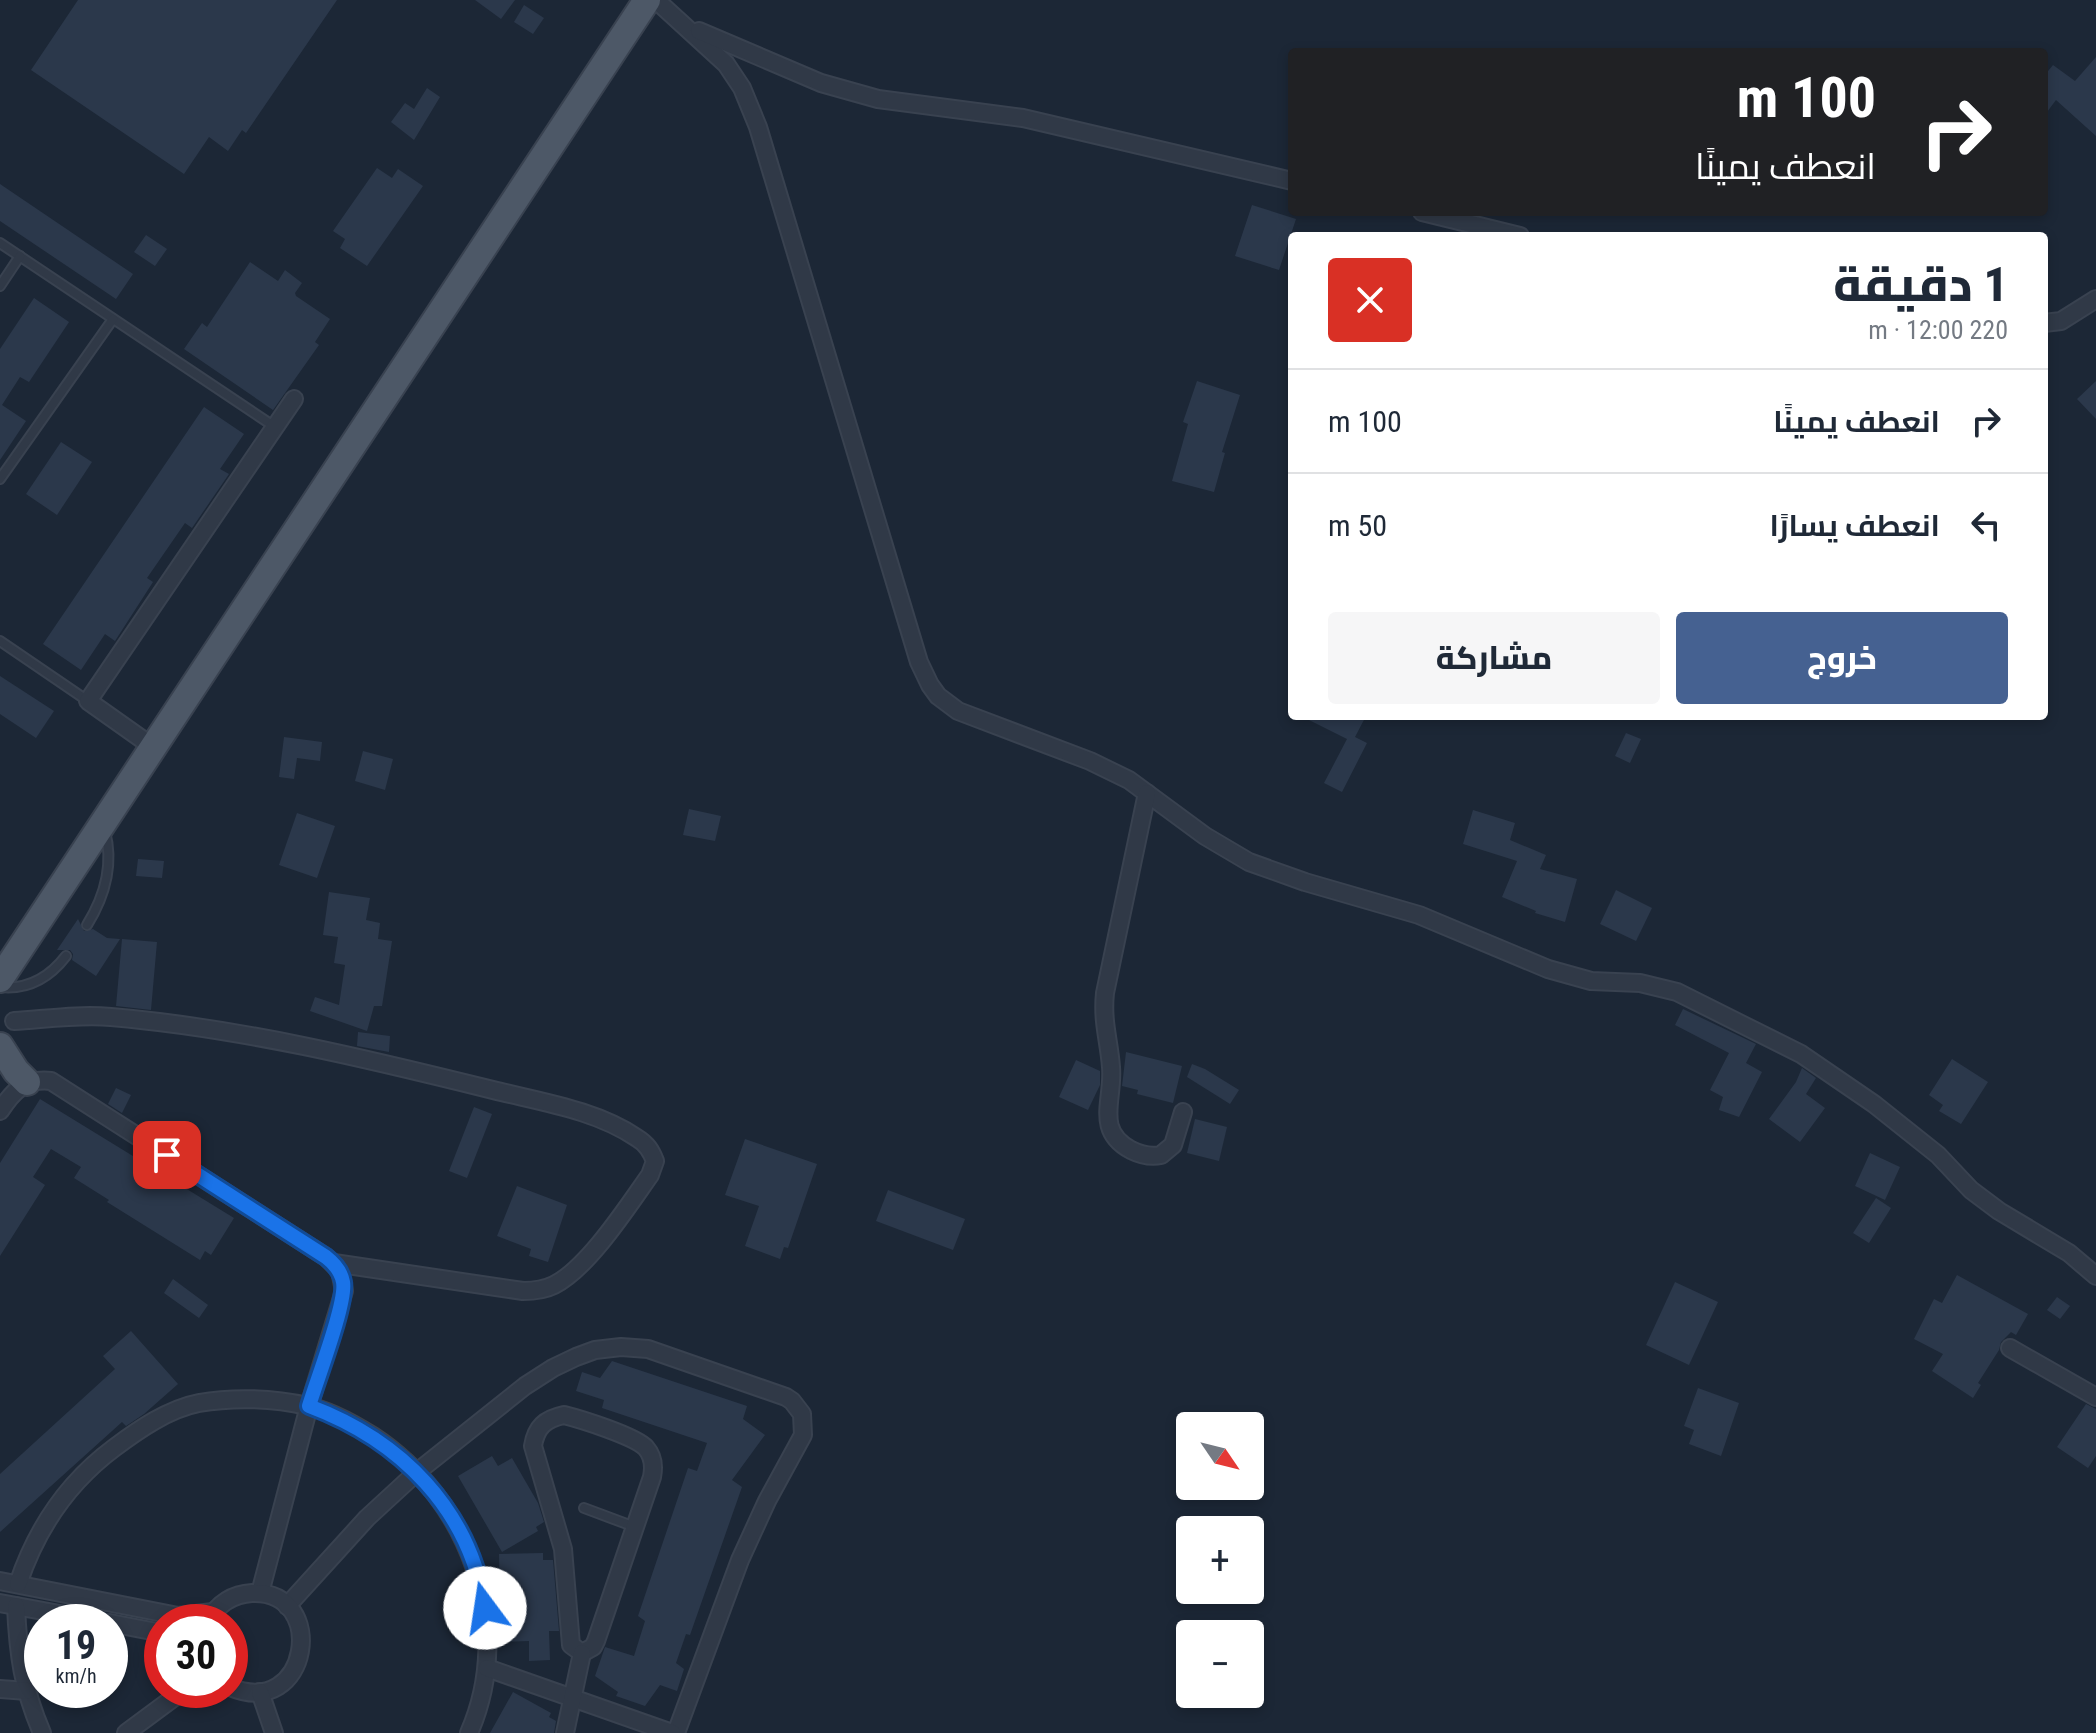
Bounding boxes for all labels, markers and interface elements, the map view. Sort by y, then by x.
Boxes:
text: 100 m [1737,65,1876,131]
icon: right [1904,80,2008,184]
text: انعطف يمينًا [1695,146,1876,188]
text: 1 دقيقة [1833,256,2008,313]
button: close [1328,258,1412,342]
text: 220 m · 12:00 [1868,315,2008,345]
icon: right [1964,399,2008,443]
text: 100 m [1328,404,1402,439]
text: انعطف يمينًا [1773,404,1940,439]
icon: left [1964,503,2008,547]
text: 50 m [1328,508,1387,543]
text: انعطف يسارًا [1769,508,1940,543]
button: مشاركة [1328,612,1660,704]
button: خروج [1676,612,2008,704]
pin [133,1121,201,1189]
icon: arrive [145,1133,189,1177]
north arrow [1176,1412,1264,1500]
map controls [1176,1412,1264,1708]
button: + [1176,1516,1264,1604]
position arrow [443,1566,527,1650]
speed limit sign: 30 [144,1604,248,1708]
button: − [1176,1620,1264,1708]
text: 19 [56,1622,96,1669]
text: km/h [55,1664,97,1688]

